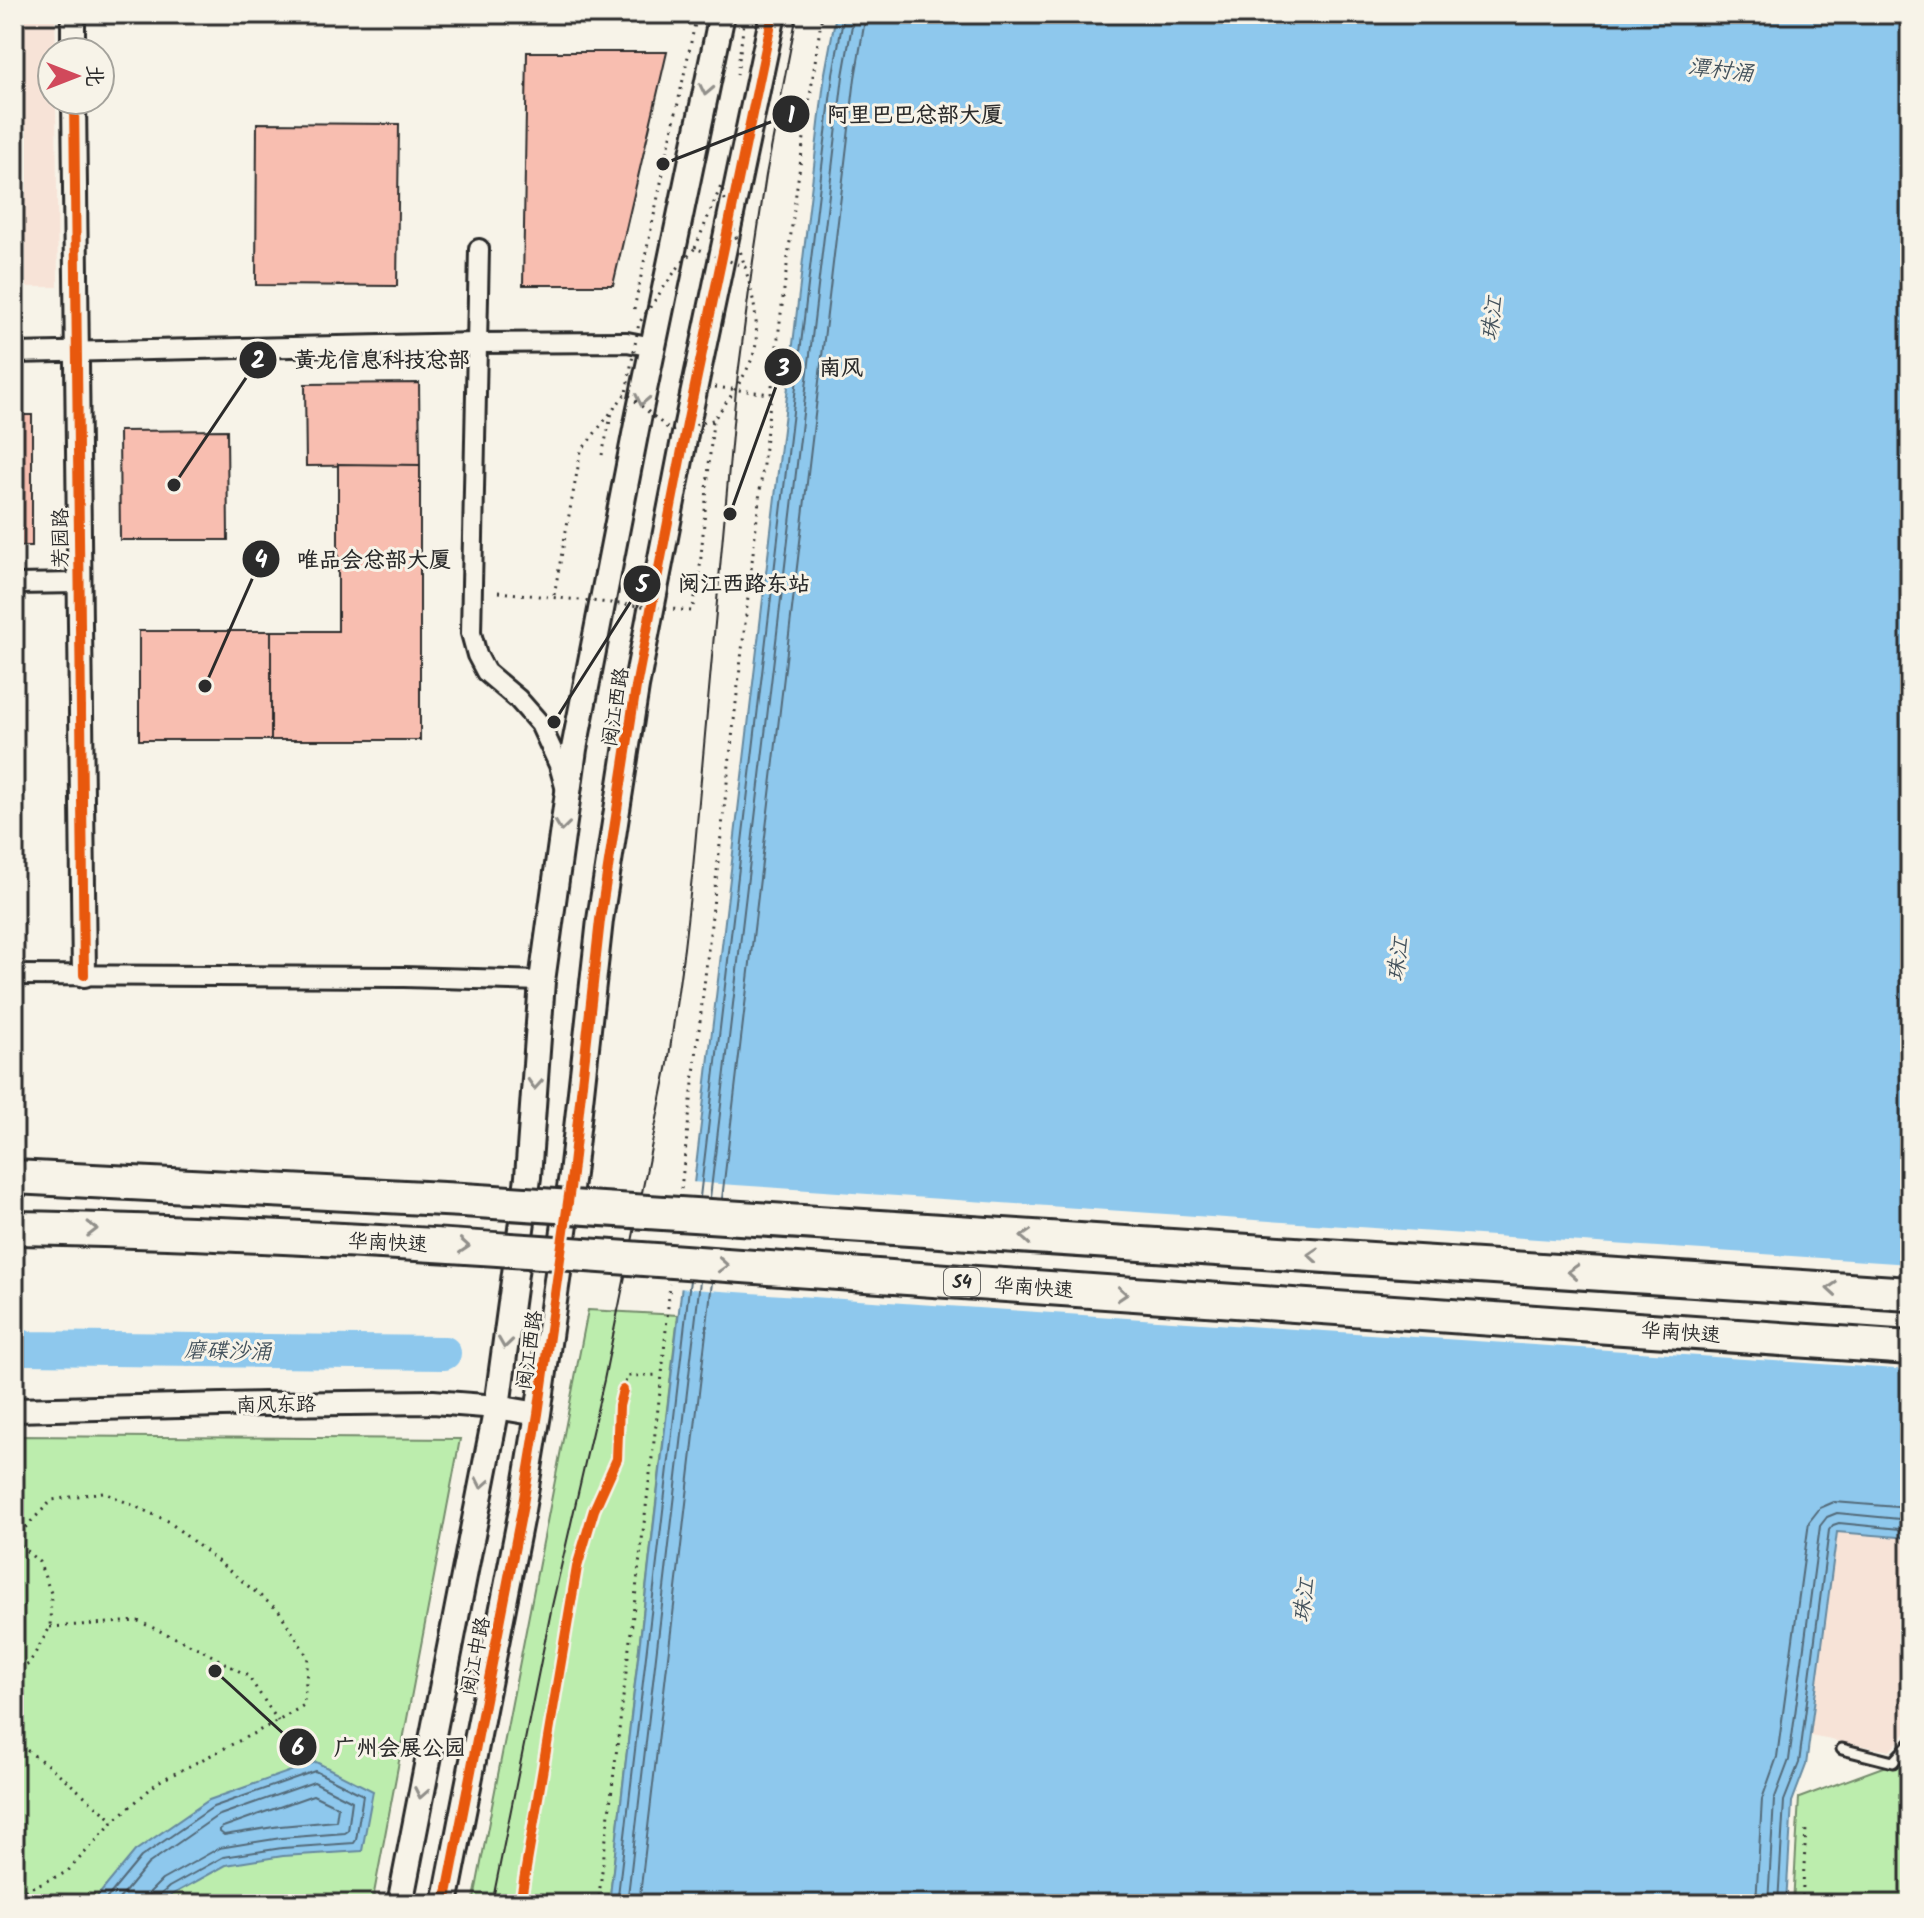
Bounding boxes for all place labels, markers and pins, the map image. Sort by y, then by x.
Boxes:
callout: 阿里巴巴总部大厦 [771,91,1019,137]
callout: 黄龙信息科技总部 [238,337,486,383]
callout: 南风 [763,344,879,390]
callout: 唯品会总部大厦 [241,536,467,582]
callout: 阅江西路东站 [622,561,826,607]
callout: 广州会展公园 [278,1724,482,1770]

